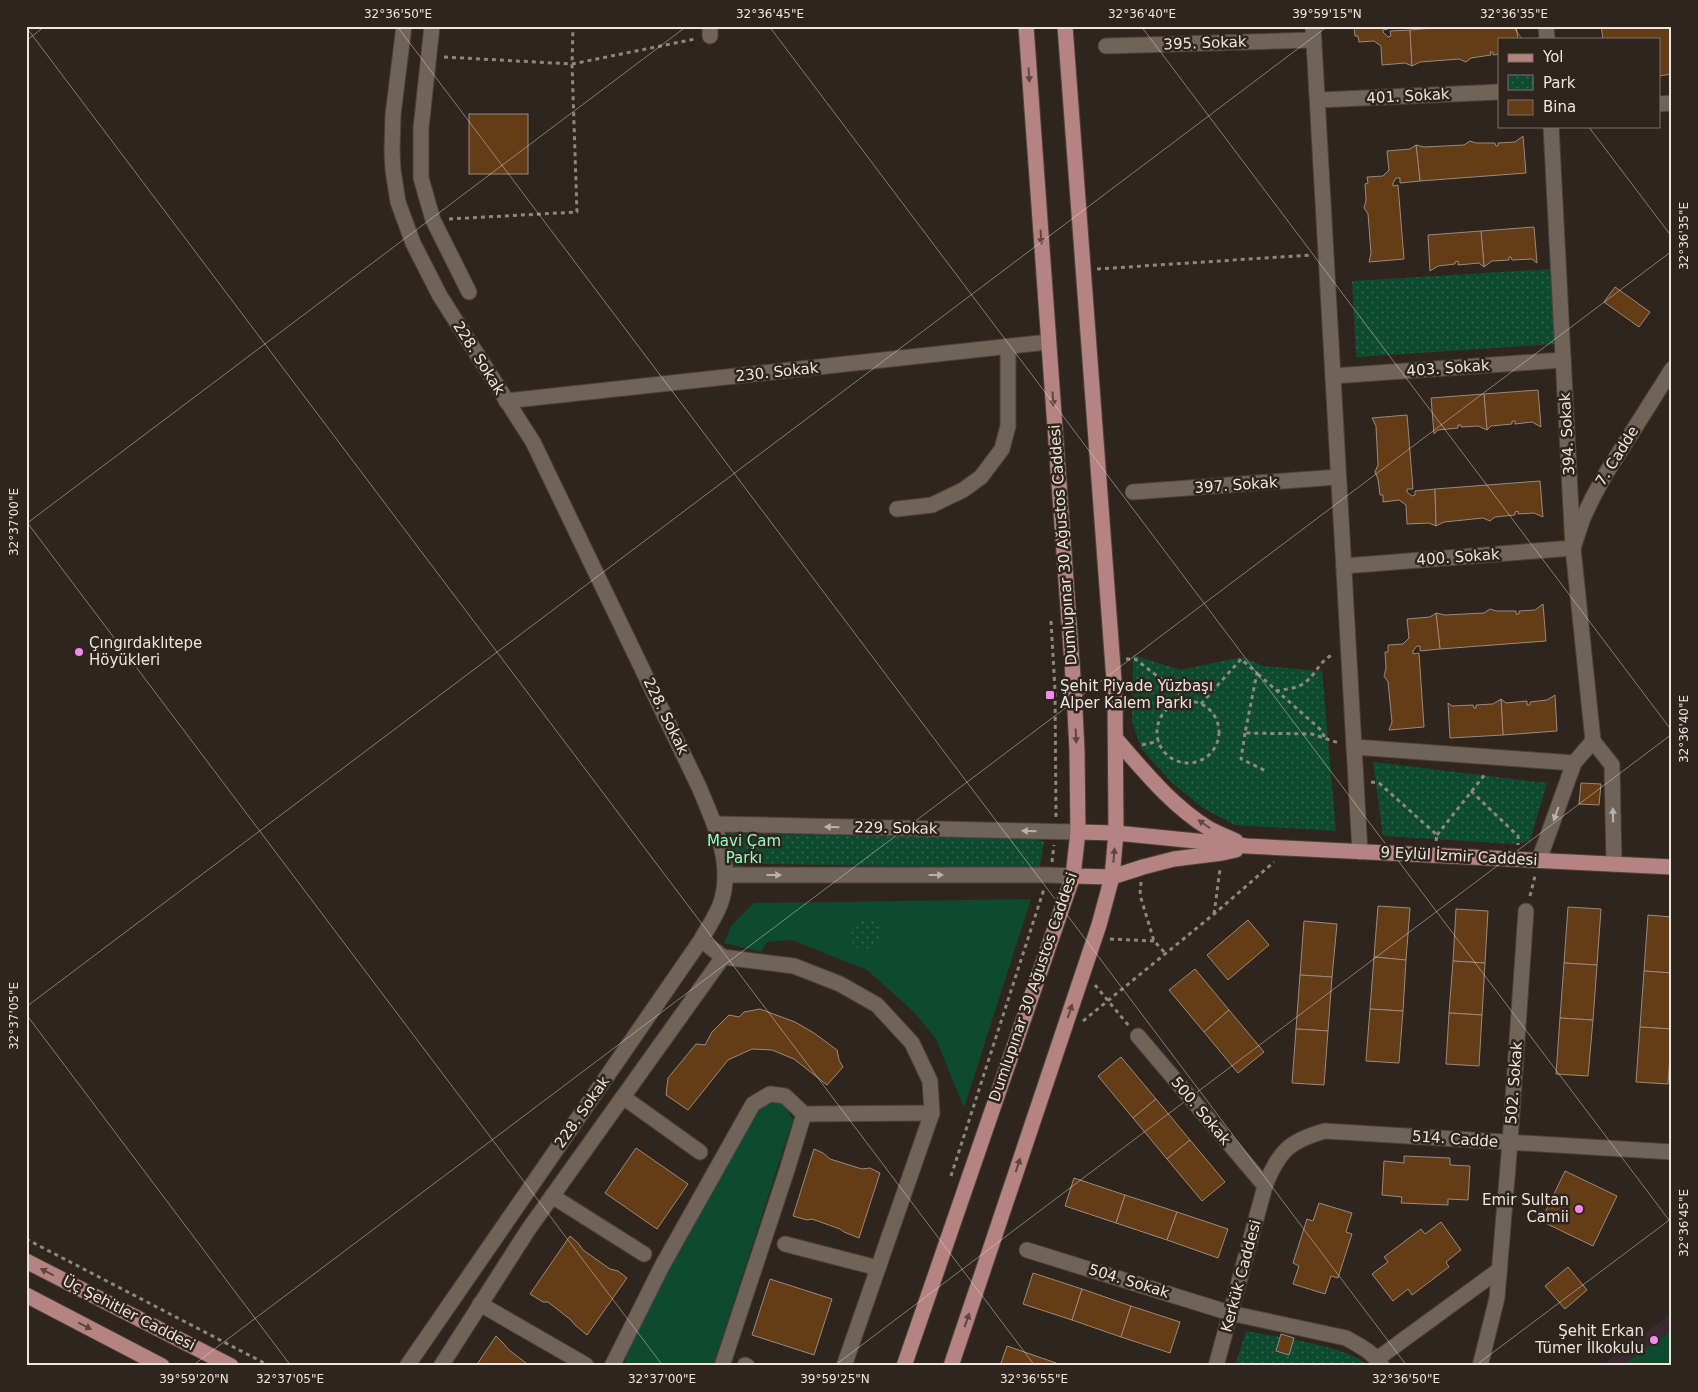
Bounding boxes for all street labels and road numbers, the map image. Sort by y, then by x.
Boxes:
street label: 395. Sokak [1163,33,1247,53]
street label: 401. Sokak [1366,85,1450,107]
street label: 228. Sokak [449,318,509,398]
street label: 403. Sokak [1406,356,1490,380]
street label: 230. Sokak [735,359,820,385]
street label: 394. Sokak [1556,392,1578,476]
street label: 7. Cadde [1592,423,1642,489]
street label: Dumlupınar 30 Ağustos Caddesi [1046,424,1080,666]
street label: 397. Sokak [1194,473,1278,497]
street label: 400. Sokak [1416,545,1500,569]
street label: 228. Sokak [640,675,692,758]
street label: 229. Sokak [854,818,938,838]
street label: 9 Eylül İzmir Caddesi [1380,842,1538,869]
street label: Dumlupınar 30 Ağustos Caddesi [985,870,1081,1104]
street label: 502. Sokak [1502,1041,1526,1125]
street label: 228. Sokak [551,1073,613,1151]
street label: 500. Sokak [1167,1073,1235,1149]
street label: 514. Cadde [1411,1127,1499,1151]
street label: Kerkük Caddesi [1217,1218,1265,1334]
street label: 504. Sokak [1087,1260,1172,1302]
street label: Üç Şehitler Caddesi [60,1271,199,1354]

